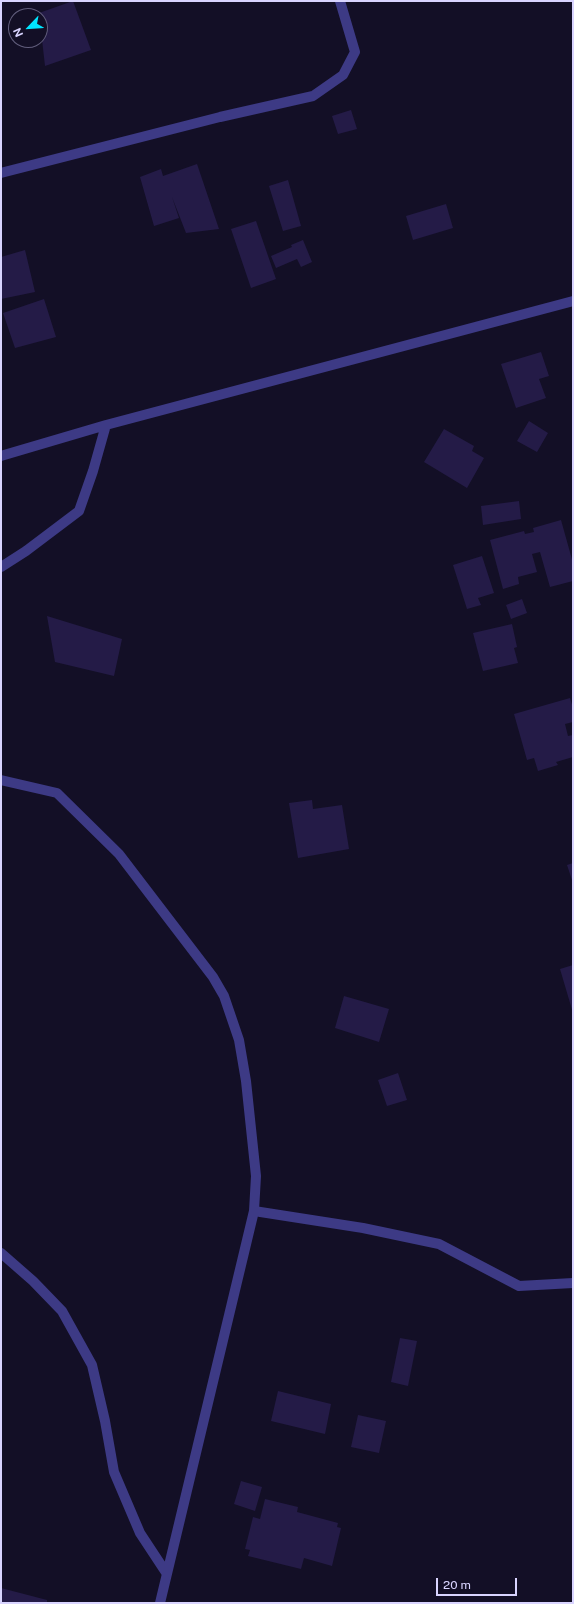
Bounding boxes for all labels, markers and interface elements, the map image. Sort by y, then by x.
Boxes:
north arrow [8,8,48,48]
text: N [11,26,25,39]
scale bar [438,1570,519,1596]
text: 20 m [443,1578,471,1592]

